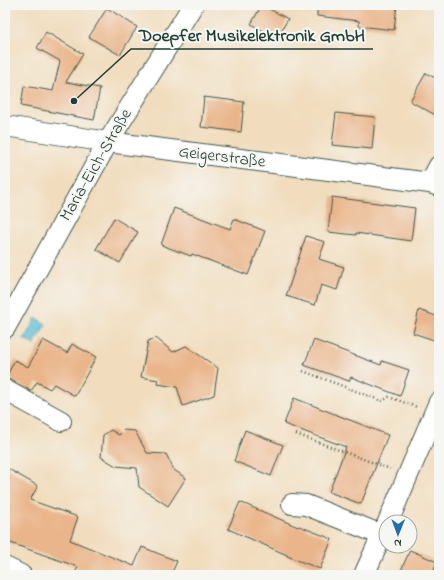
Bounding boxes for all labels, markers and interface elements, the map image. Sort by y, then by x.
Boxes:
callout: Doepfer Musikelektronik GmbH [131,19,373,49]
text: Doepfer Musikelektronik GmbH [138,24,365,50]
street label: Maria-Eich-Straße [54,104,139,226]
street label: Geigerstraße [177,139,267,177]
north arrow [378,514,418,554]
text: N [394,535,402,551]

